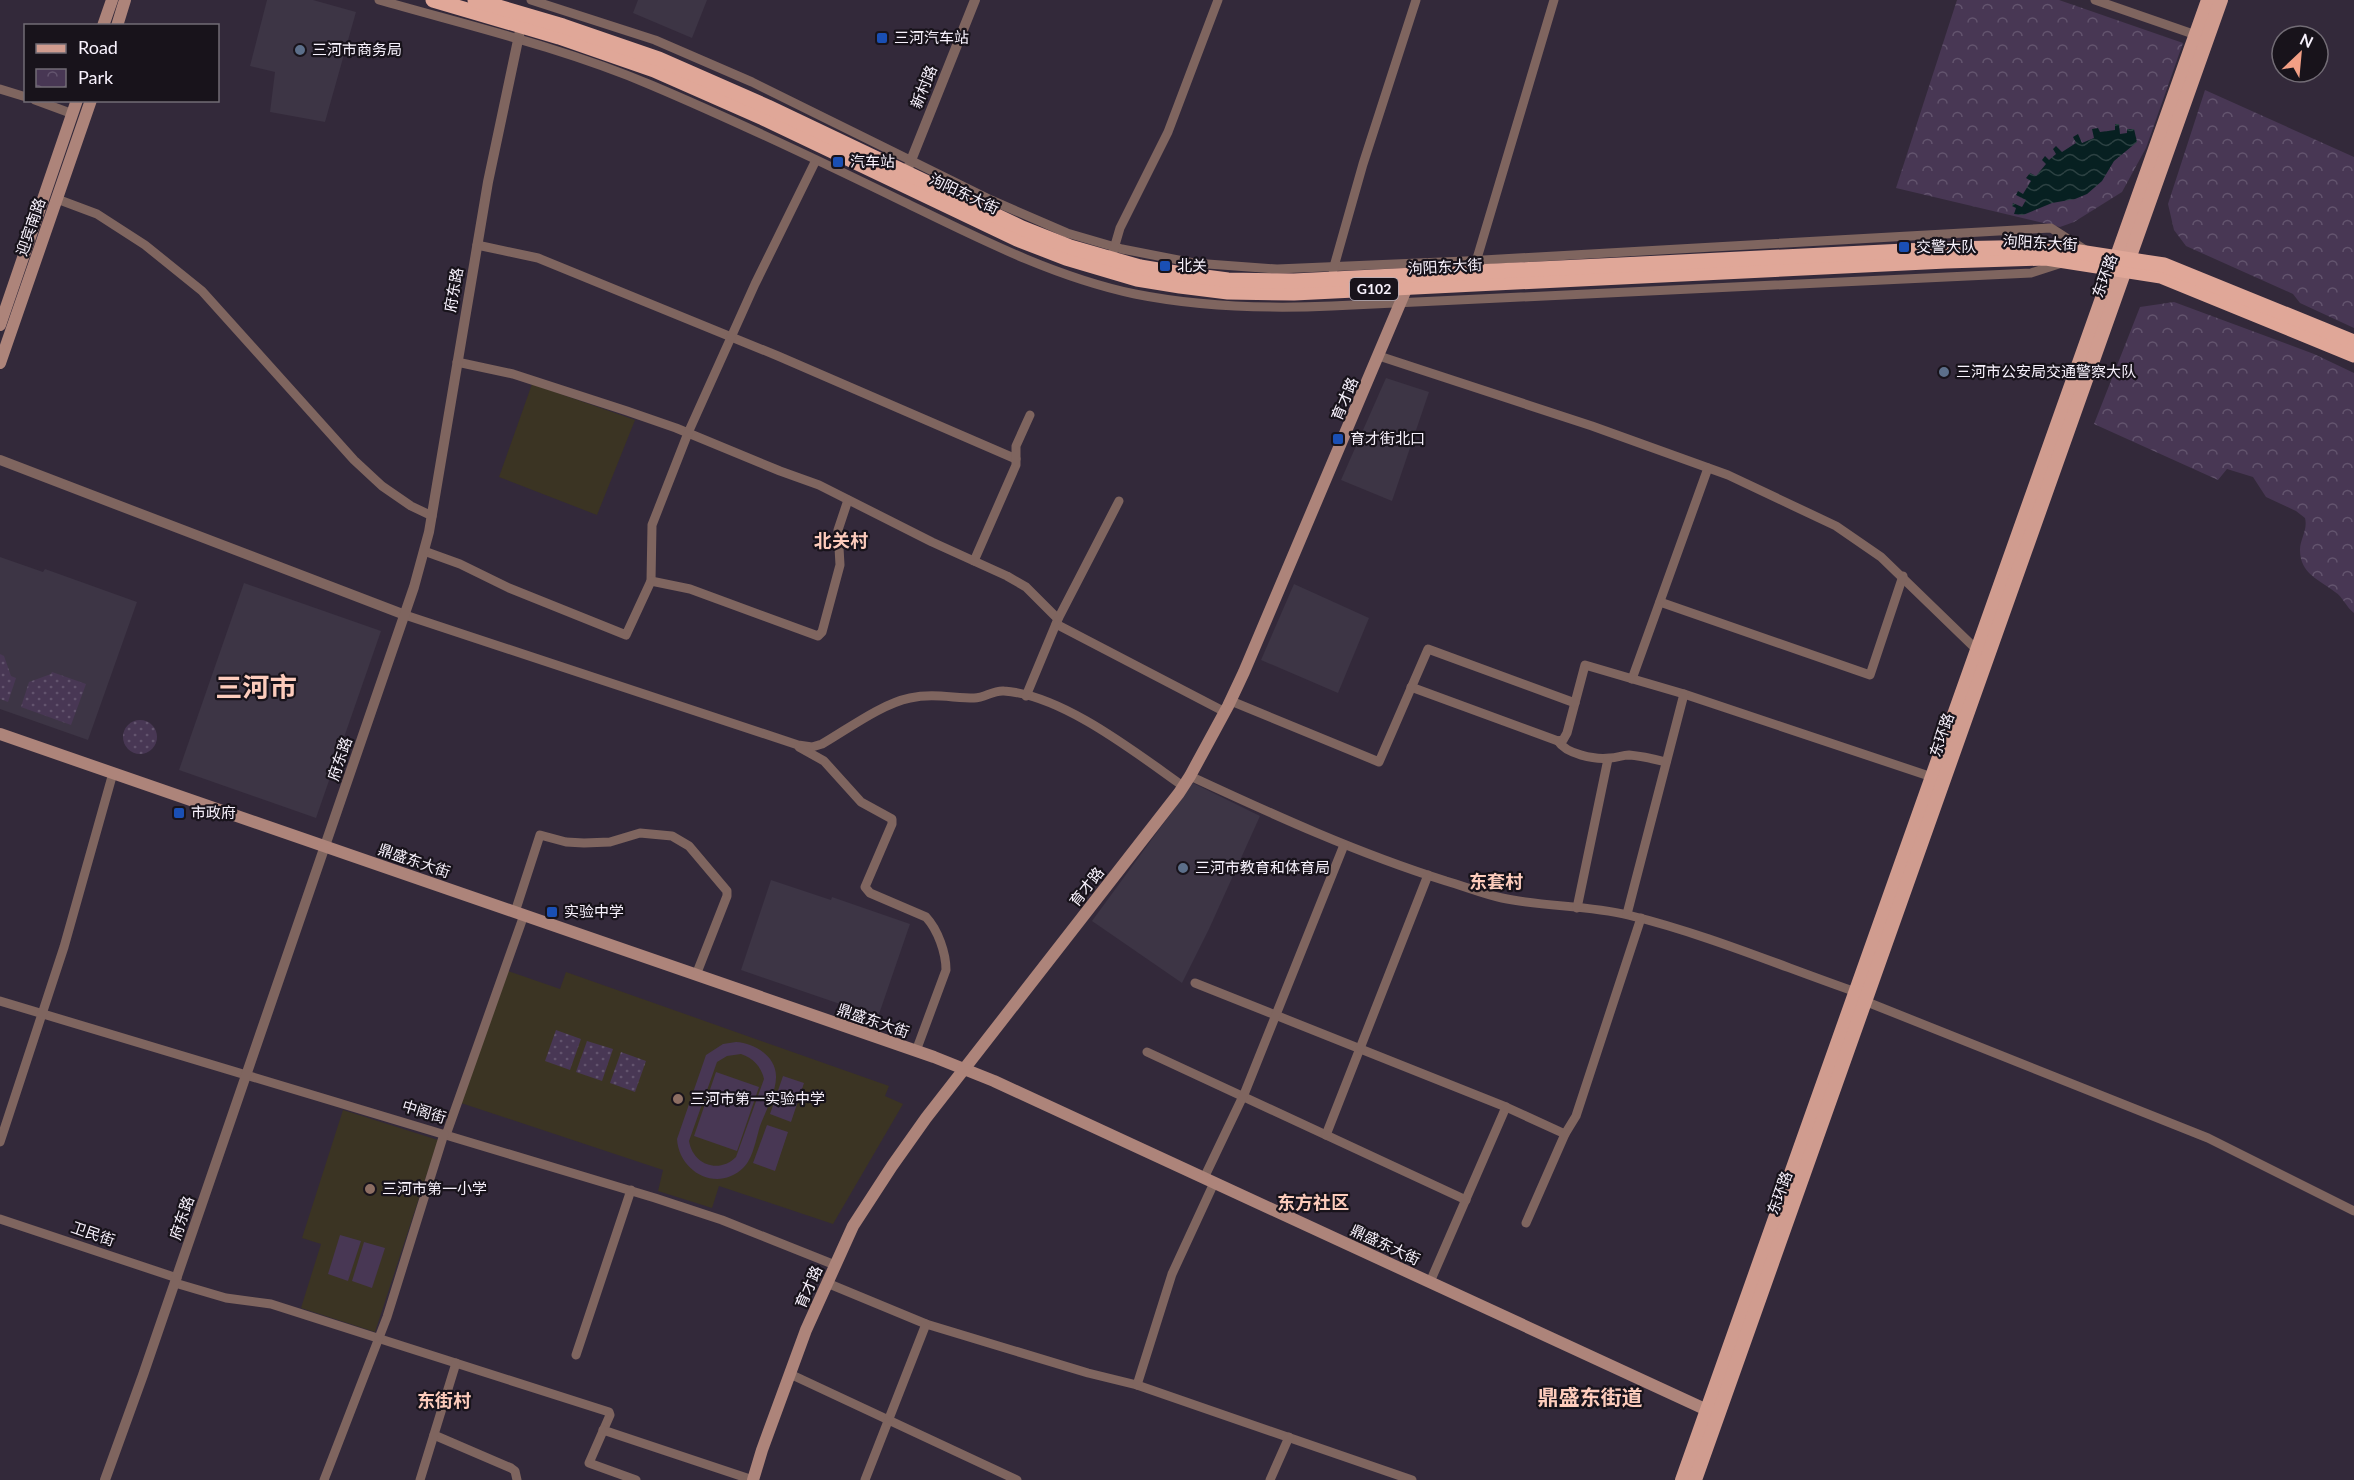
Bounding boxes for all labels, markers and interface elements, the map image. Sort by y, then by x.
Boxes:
legend [24,24,219,102]
north arrow [2270,24,2330,84]
place label: 三河汽车站 [894,28,969,46]
text: N [2297,29,2316,51]
marker: 三河汽车站 [875,31,889,45]
text: Road [78,36,118,58]
place label: 三河市商务局 [312,40,402,58]
marker: 三河市商务局 [293,43,307,57]
street label: 新村路 [906,62,940,111]
text: Park [78,66,114,88]
place label: 汽车站 [850,152,895,170]
marker: 汽车站 [831,155,845,169]
street label: 泃阳东大街 [927,169,1002,217]
street label: 迎宾南路 [12,195,48,258]
street label: 泃阳东大街 [2002,231,2078,253]
place label: 交警大队 [1916,237,1976,255]
marker: 交警大队 [1897,240,1911,254]
street label: 东环路 [2088,251,2120,300]
street label: 泃阳东大街 [1407,255,1483,277]
place label: 北关 [1177,256,1207,274]
marker: 北关 [1158,259,1172,273]
street label: 府东路 [440,266,466,314]
road number: G102 [1350,278,1398,300]
place label: 三河市公安局交通警察大队 [1956,362,2136,380]
marker: 三河市公安局交通警察大队 [1937,365,1951,379]
street label: 育才路 [1327,374,1361,423]
place label: 育才街北口 [1350,429,1425,447]
marker: 育才街北口 [1331,432,1345,446]
district label: 北关村 [814,529,868,551]
district label: 三河市 [216,670,297,703]
street label: 东环路 [1925,710,1957,759]
street label: 府东路 [323,734,355,783]
place label: 市政府 [191,803,236,821]
marker: 市政府 [172,806,186,820]
street label: 鼎盛东大街 [376,839,453,881]
place label: 三河市教育和体育局 [1195,858,1330,876]
marker: 三河市教育和体育局 [1176,861,1190,875]
street label: 育才路 [1065,863,1107,910]
district label: 东套村 [1469,870,1523,892]
place label: 实验中学 [564,902,624,920]
marker: 实验中学 [545,905,559,919]
street label: 鼎盛东大街 [835,999,912,1041]
place label: 三河市第一实验中学 [690,1089,825,1107]
marker: 三河市第一实验中学 [671,1092,685,1106]
street label: 中阁街 [400,1096,448,1126]
street label: 东环路 [1763,1168,1795,1217]
place label: 三河市第一小学 [382,1179,487,1197]
marker: 三河市第一小学 [363,1182,377,1196]
district label: 东方社区 [1277,1191,1349,1213]
street label: 府东路 [165,1193,197,1242]
street label: 卫民街 [69,1217,118,1249]
street label: 鼎盛东大街 [1348,1220,1423,1268]
street label: 育才路 [791,1262,825,1311]
district label: 鼎盛东街道 [1538,1384,1643,1409]
district label: 东街村 [417,1389,471,1411]

